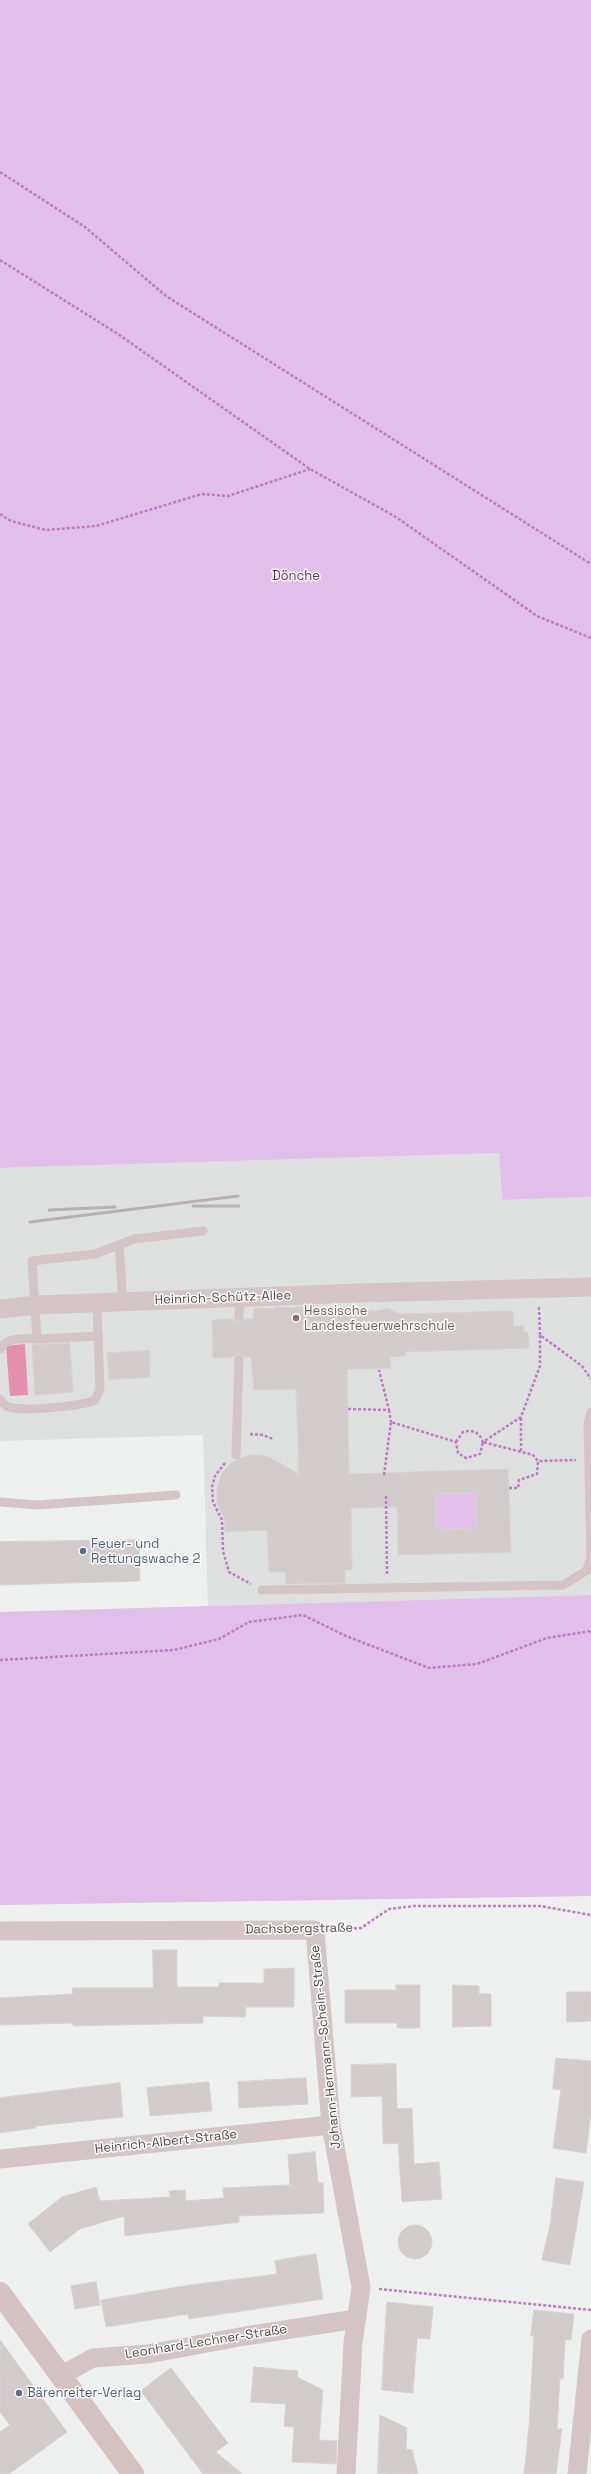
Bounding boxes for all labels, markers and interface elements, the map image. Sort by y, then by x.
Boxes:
park label: Dönche [272,568,320,584]
street label: Heinrich-Schütz-Allee [154,1288,292,1308]
place label: Hessische Landesfeuerwehrschule [304,1303,455,1334]
marker: Hessische Landesfeuerwehrschule [291,1313,301,1323]
place label: Feuer- und Rettungswache 2 [91,1536,200,1567]
marker: Feuer- und Rettungswache 2 [78,1546,88,1556]
street label: Dachsbergstraße [245,1920,353,1938]
street label: Johann-Hermann-Schein-Straße [308,1944,344,2150]
street label: Heinrich-Albert-Straße [94,2127,238,2157]
street label: Leonhard-Lechner-Straße [124,2321,288,2363]
place label: Bärenreiter-Verlag [27,2385,141,2401]
marker: Bärenreiter-Verlag [14,2388,24,2398]

